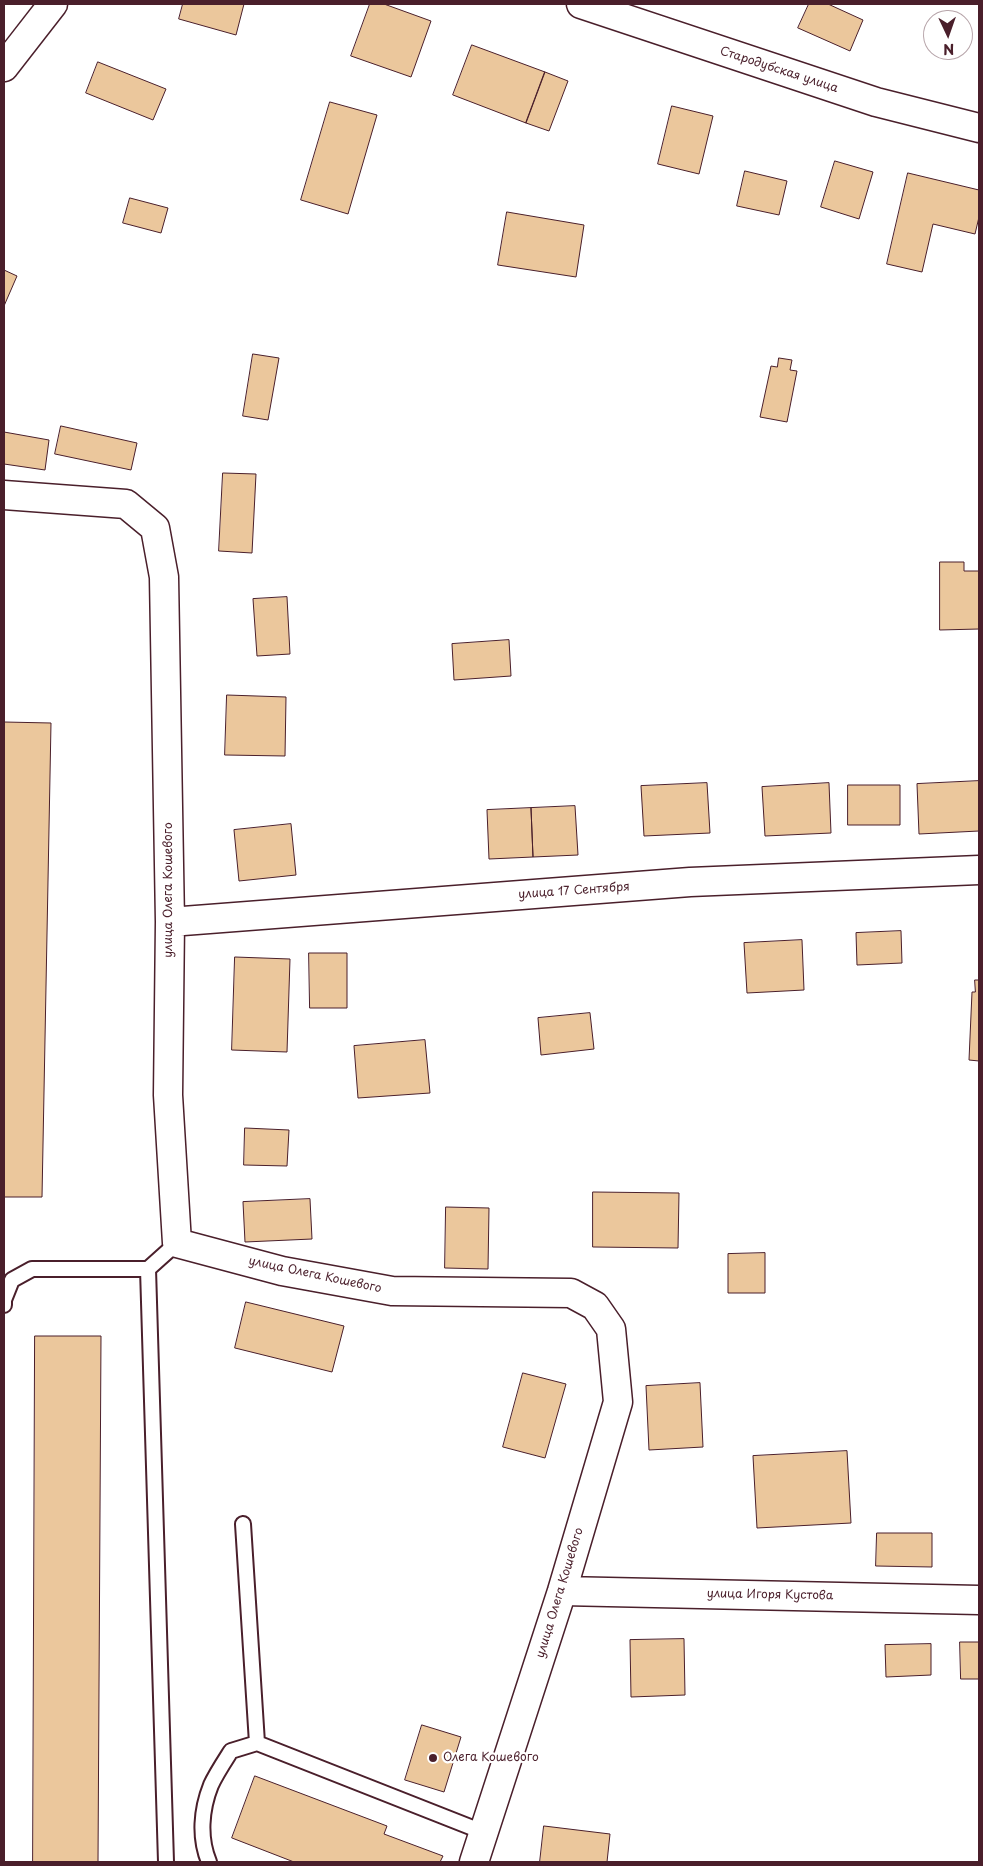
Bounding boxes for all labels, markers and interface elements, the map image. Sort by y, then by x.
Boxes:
north arrow [923,10,973,60]
text: N [943,39,955,60]
street label: Стародубская улица [718,44,840,96]
street label: улица Олега Кошевого [162,822,176,958]
street label: улица 17 Сентября [518,880,630,902]
street label: улица Олега Кошевого [247,1254,383,1296]
street label: улица Олега Кошевого [533,1526,587,1660]
street label: улица Игоря Кустова [707,1587,833,1603]
place label: Олега Кошевого [443,1751,539,1765]
marker: Олега Кошевого [427,1752,439,1764]

